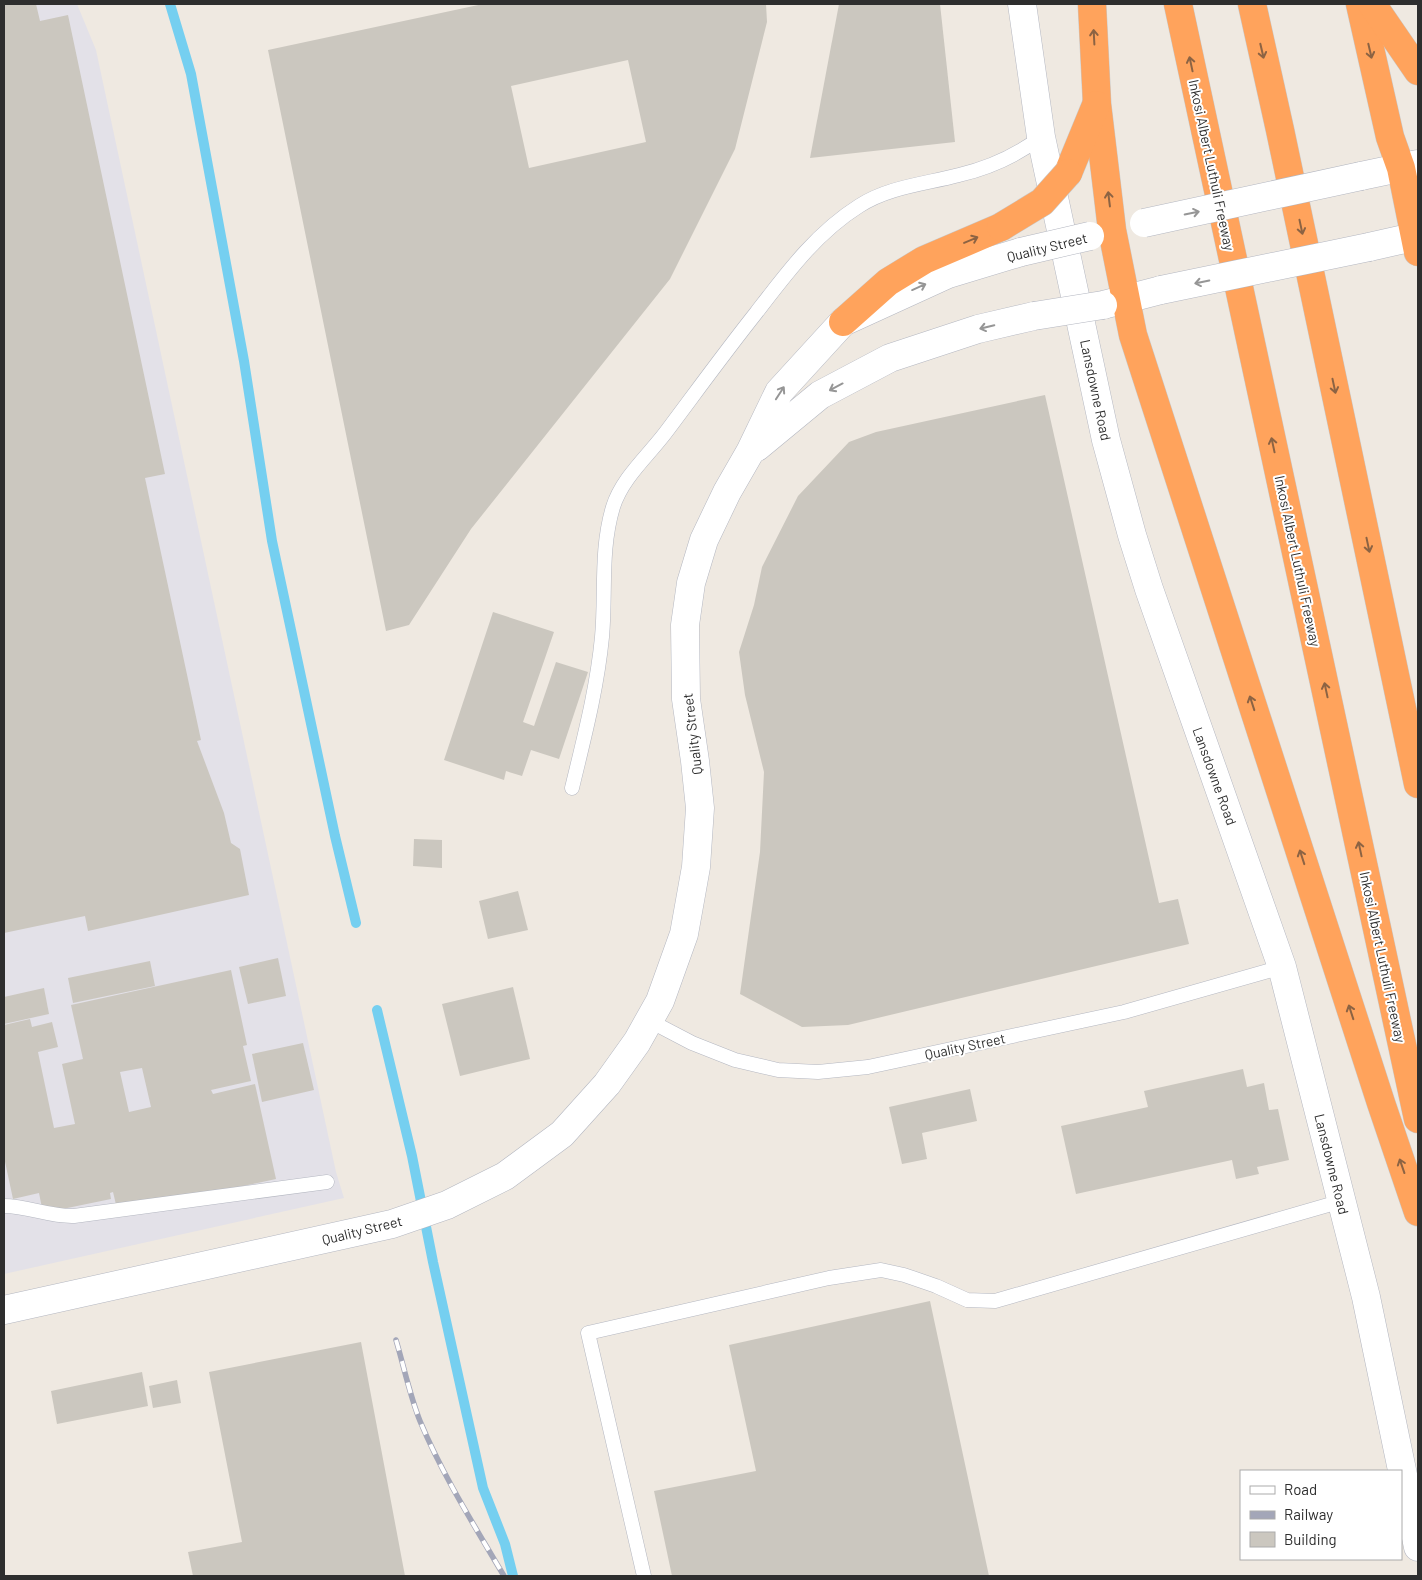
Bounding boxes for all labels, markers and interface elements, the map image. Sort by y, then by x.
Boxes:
one-way arrow [1089,29,1098,45]
one-way arrow [1258,43,1267,59]
one-way arrow [1366,43,1375,59]
one-way arrow [1185,57,1195,73]
street label: Inkosi Albert Luthuli Freeway [1186,78,1239,253]
one-way arrow [1104,191,1114,207]
one-way arrow [1183,207,1199,217]
one-way arrow [1296,219,1306,235]
street label: Quality Street [1005,229,1089,265]
one-way arrow [963,234,978,244]
one-way arrow [1194,278,1210,287]
one-way arrow [911,282,926,292]
one-way arrow [979,323,995,332]
street label: Lansdowne Road [1077,338,1115,442]
one-way arrow [1330,378,1339,394]
one-way arrow [829,383,844,392]
one-way arrow [775,387,785,401]
one-way arrow [1268,438,1277,454]
street label: Inkosi Albert Luthuli Freeway [1272,474,1325,649]
one-way arrow [1364,537,1373,553]
one-way arrow [1320,682,1330,698]
street label: Quality Street [679,692,705,776]
one-way arrow [1246,695,1256,711]
street label: Lansdowne Road [1189,725,1241,827]
one-way arrow [1355,841,1364,857]
one-way arrow [1296,850,1306,866]
street label: Inkosi Albert Luthuli Freeway [1357,870,1410,1045]
one-way arrow [1346,1004,1356,1020]
street label: Quality Street [923,1029,1007,1063]
street label: Lansdowne Road [1311,1112,1353,1216]
one-way arrow [1397,1158,1407,1174]
street label: Quality Street [320,1212,404,1248]
legend [1240,1470,1402,1560]
text: Road [1284,1480,1317,1498]
text: Railway [1284,1505,1333,1523]
text: Building [1284,1530,1337,1548]

